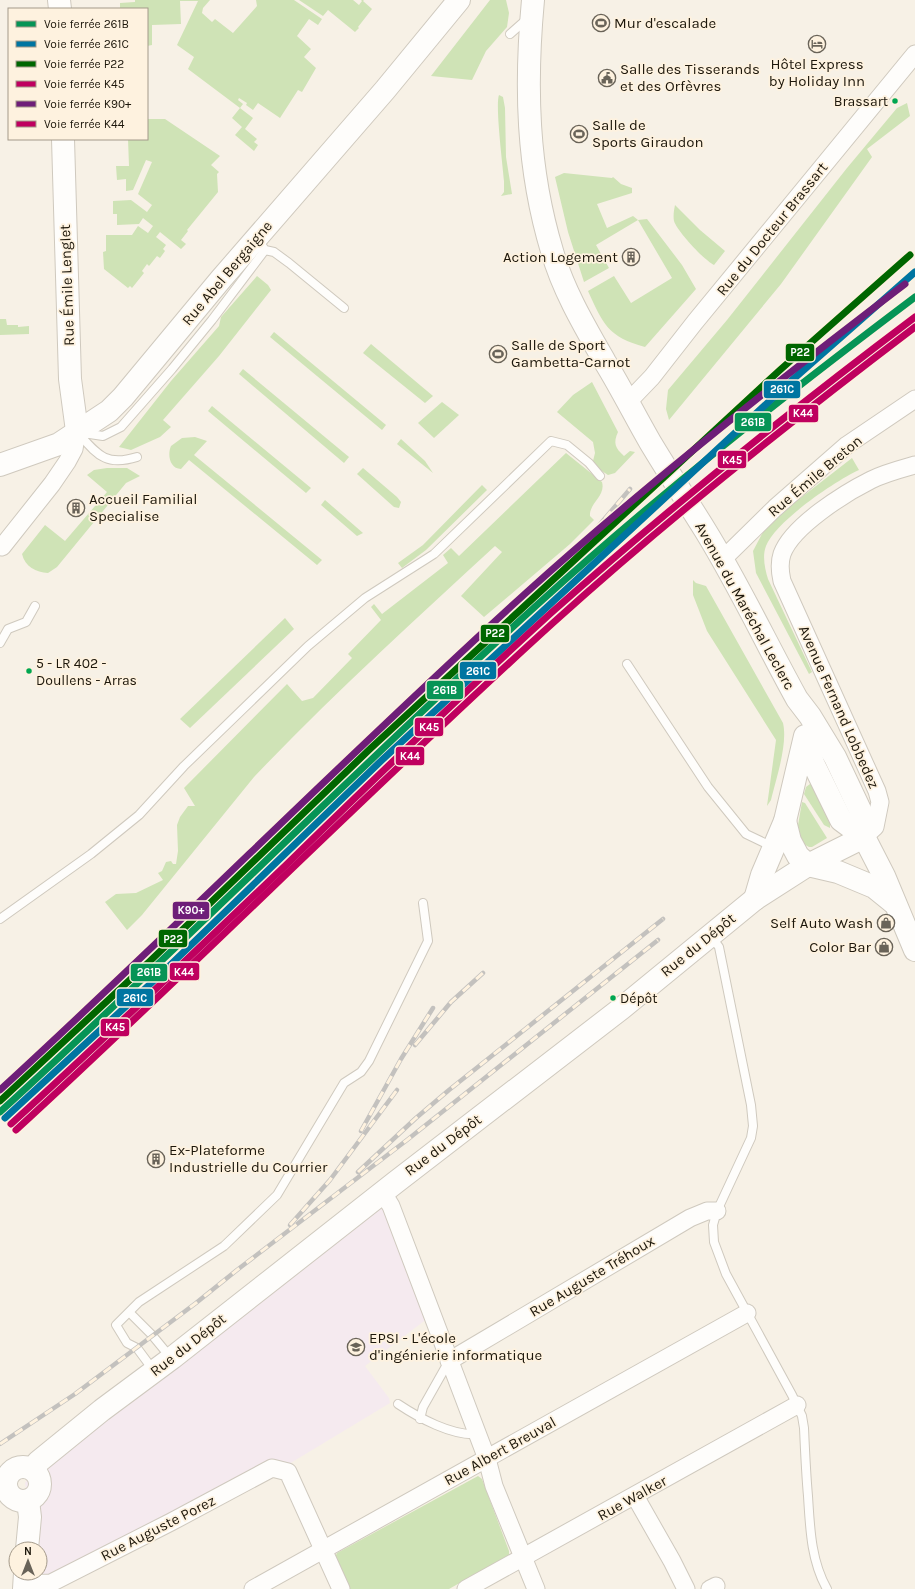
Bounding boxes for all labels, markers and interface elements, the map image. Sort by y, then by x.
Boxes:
legend [8,8,148,140]
sports icon: Mur d'escalade [591,13,611,33]
place label: Mur d'escalade [614,14,716,32]
text: Voie ferrée 261B [44,17,129,31]
hotel icon: Hôtel Express by Holiday Inn [807,34,827,54]
text: Voie ferrée 261C [44,37,129,51]
place label: Hôtel Express by Holiday Inn [769,55,865,90]
text: Voie ferrée P22 [44,57,124,71]
place label: Salle des Tisserands et des Orfèvres [620,60,760,95]
public building icon: Salle des Tisserands et des Orfèvres [597,68,617,88]
text: Voie ferrée K45 [44,77,125,91]
place label: Brassart [834,93,888,110]
marker: Brassart [890,96,900,106]
text: Voie ferrée K90+ [44,97,132,111]
place label: Salle de Sports Giraudon [592,116,704,151]
text: Voie ferrée K44 [44,117,125,131]
sports icon: Salle de Sports Giraudon [569,124,589,144]
street label: Rue du Docteur Brassart [713,158,832,299]
street label: Rue Abel Bergaigne [178,217,276,329]
street label: Rue Émile Lenglet [56,224,78,346]
building icon: Action Logement [621,247,641,267]
place label: Action Logement [503,248,618,266]
place label: Salle de Sport Gambetta-Carnot [511,336,630,371]
line badge: P22 [785,343,815,362]
sports icon: Salle de Sport Gambetta-Carnot [488,344,508,364]
text: P22 [790,346,810,359]
line badge: 261C [763,380,801,399]
text: 261C [770,383,794,396]
line badge: K44 [788,404,819,423]
text: K44 [793,407,814,420]
line badge: 261B [734,412,772,432]
text: 261B [741,416,765,429]
street label: Rue Émile Breton [764,431,866,521]
line badge: K45 [717,450,747,469]
text: K45 [722,454,742,467]
place label: Accueil Familial Specialise [89,490,198,525]
building icon: Accueil Familial Specialise [66,498,86,518]
street label: Avenue du Maréchal Leclerc [691,519,799,693]
street label: Avenue Fernand Lobbedez [795,623,883,791]
line badge: P22 [480,624,510,643]
text: P22 [485,627,505,640]
place label: 5 - LR 402 - Doullens - Arras [36,655,137,689]
line badge: 261C [459,661,497,680]
text: 261C [466,665,490,678]
marker: 5 - LR 402 - Doullens - Arras [24,666,34,676]
line badge: 261B [426,680,464,700]
text: 261B [433,684,457,697]
line badge: K45 [414,717,444,737]
text: K45 [419,721,439,734]
line badge: K44 [395,746,425,766]
text: K44 [400,750,421,763]
line badge: K90+ [172,901,210,920]
text: K90+ [178,904,204,917]
street label: Rue du Dépôt [657,909,739,981]
shop icon: Self Auto Wash [876,913,896,933]
place label: Self Auto Wash [770,914,873,932]
line badge: P22 [158,929,188,948]
text: P22 [163,933,183,946]
shop icon: Color Bar [874,937,894,957]
place label: Color Bar [809,938,872,956]
line badge: K44 [169,962,200,981]
line badge: 261B [130,963,168,982]
text: 261B [137,966,161,979]
text: K44 [174,966,195,979]
line badge: 261C [116,988,154,1007]
place label: Dépôt [620,990,658,1007]
text: 261C [123,992,147,1005]
marker: Dépôt [608,993,618,1003]
line badge: K45 [100,1018,130,1037]
text: K45 [105,1021,125,1034]
street label: Rue du Dépôt [401,1110,485,1180]
place label: Ex-Plateforme Industrielle du Courrier [169,1141,328,1176]
building icon: Ex-Plateforme Industrielle du Courrier [146,1149,166,1169]
street label: Rue Auguste Tréhoux [526,1231,658,1321]
street label: Rue du Dépôt [146,1310,230,1380]
place label: EPSI - L'école d'ingénierie informatique [369,1329,542,1364]
school or university icon: EPSI - L'école d'ingénierie informatique [346,1337,366,1357]
street label: Rue Albert Breuval [441,1413,559,1489]
street label: Rue Walker [594,1471,670,1524]
street label: Rue Auguste Porez [98,1491,218,1565]
north arrow [8,1541,48,1581]
text: N [24,1545,32,1558]

